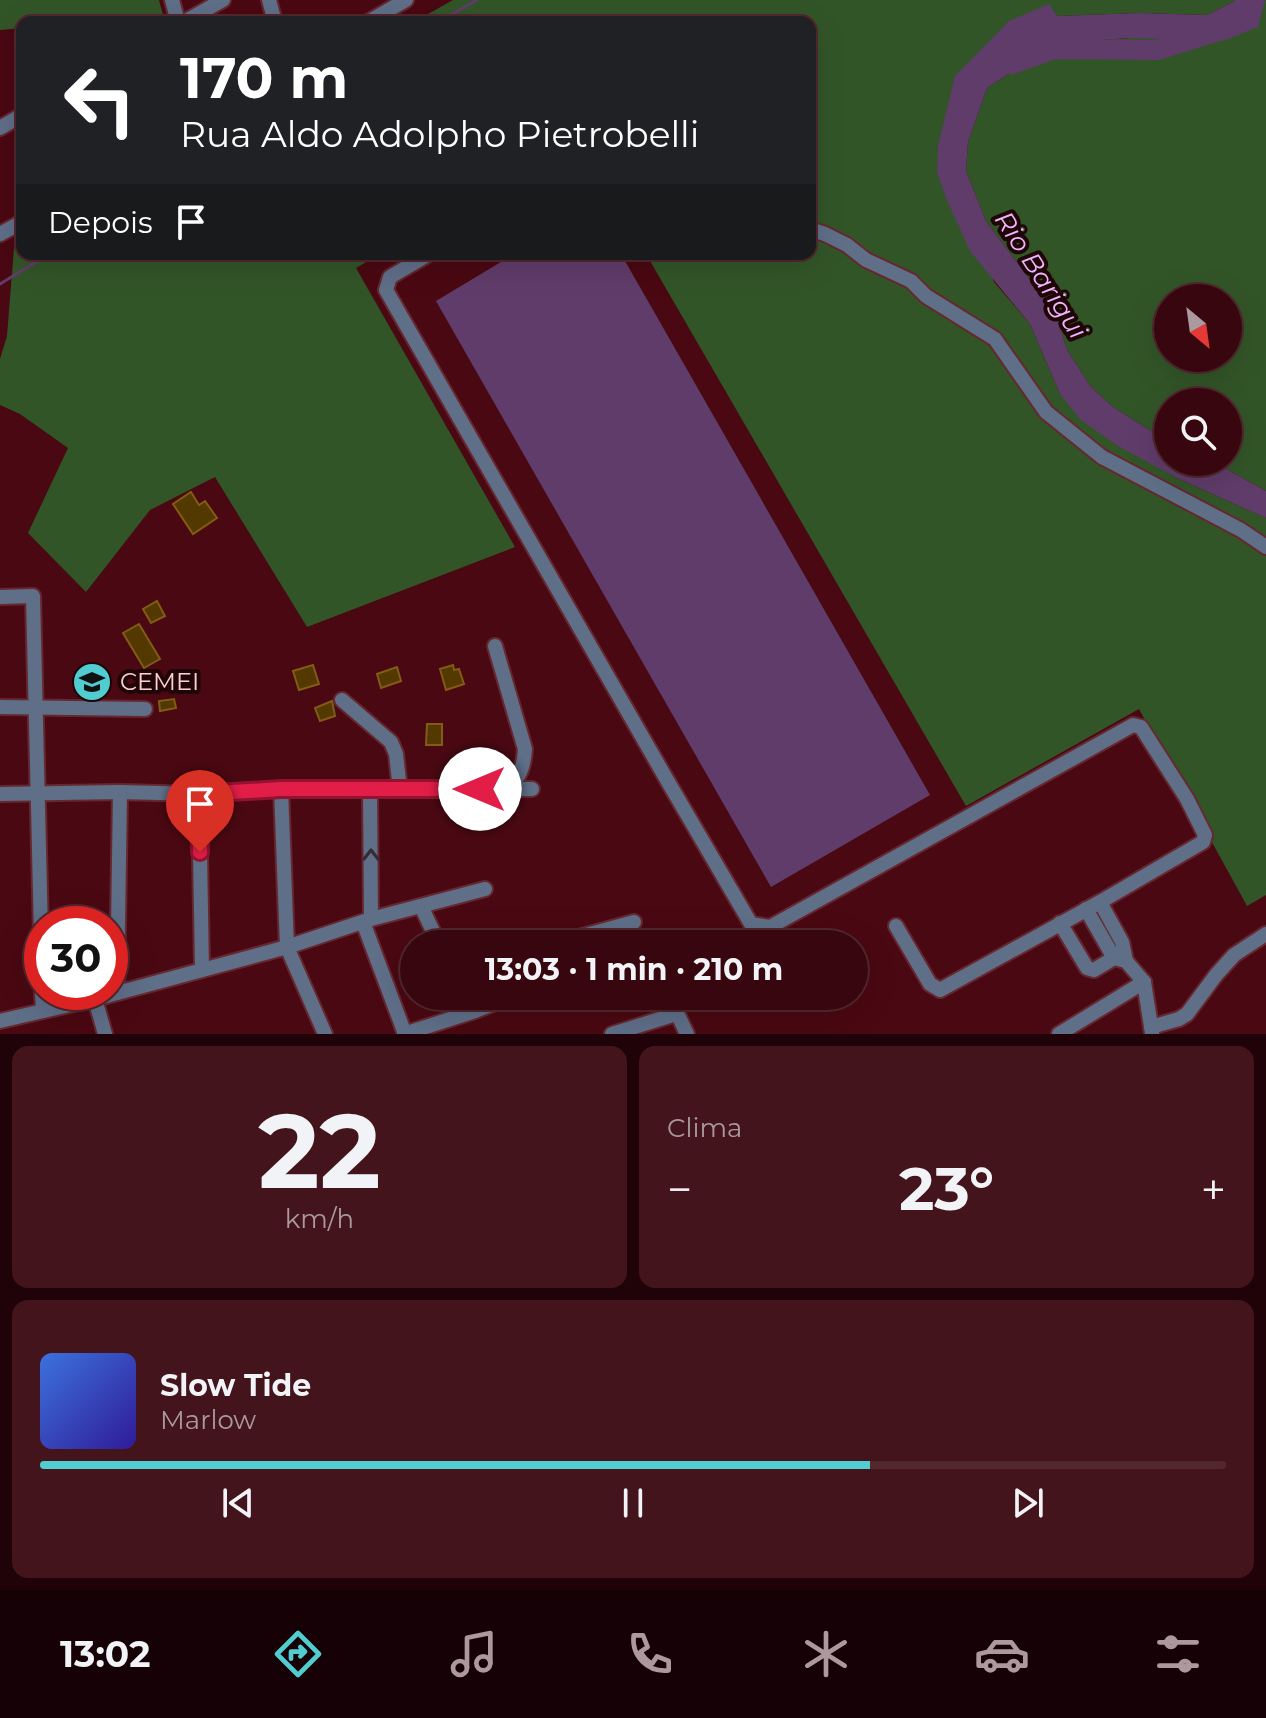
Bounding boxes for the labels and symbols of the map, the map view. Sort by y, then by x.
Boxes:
water label: Rio Barigui [988,205,1095,346]
north arrow [1154,284,1242,372]
school or university icon: CEMEI [71,661,113,703]
place label: CEMEI [120,667,199,696]
position arrow [438,747,522,831]
pin [166,770,234,852]
one-way arrow [362,848,380,861]
speed limit sign: 30 [24,906,128,1010]

